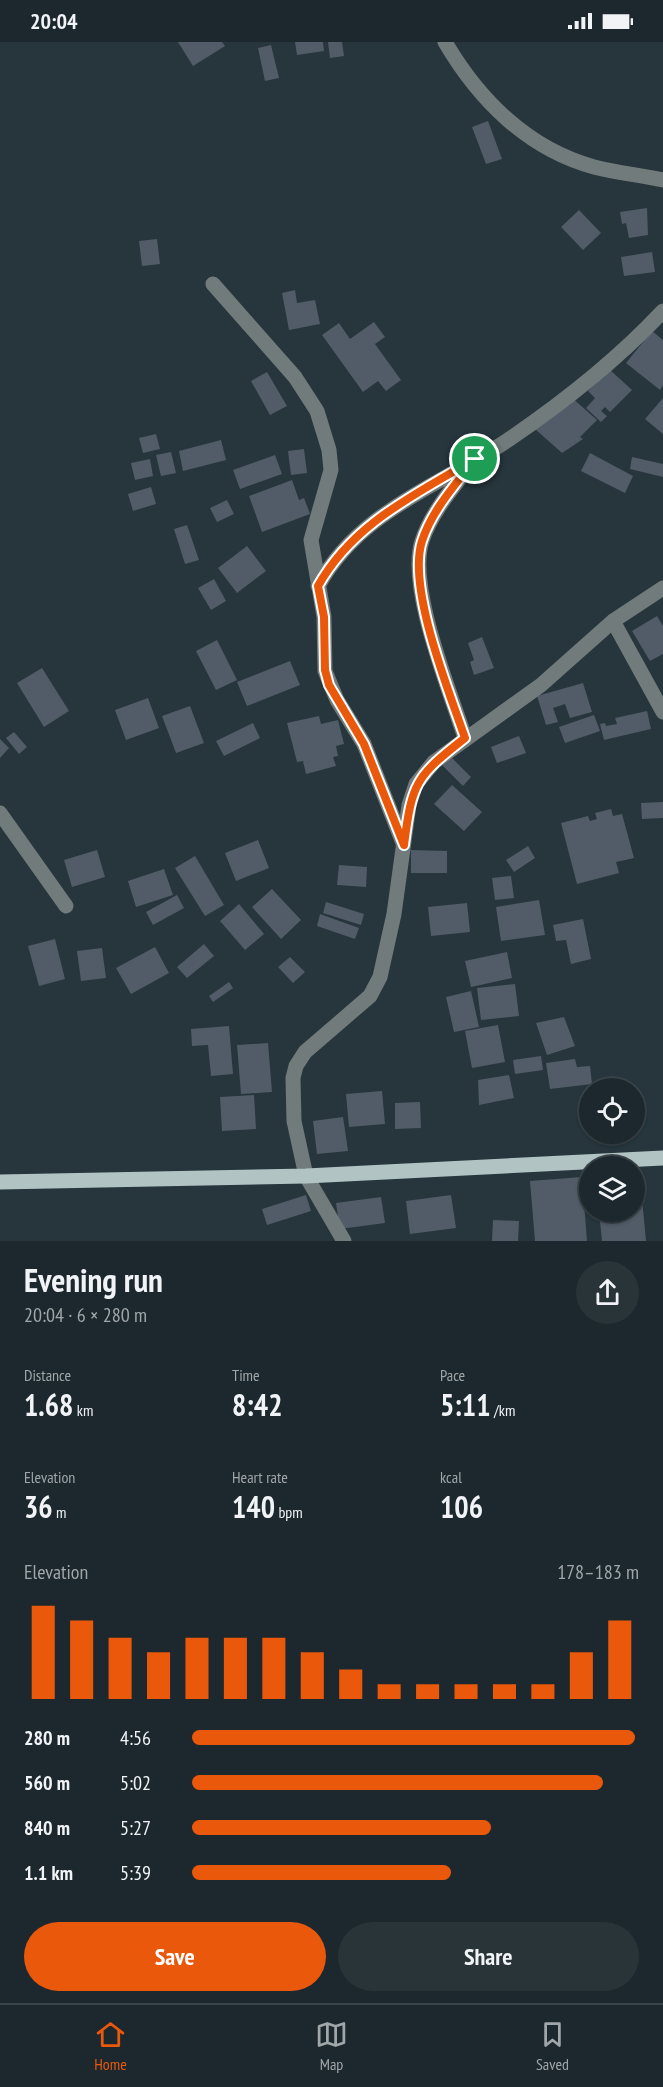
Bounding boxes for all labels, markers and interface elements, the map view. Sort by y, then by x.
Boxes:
text: 20:04 [30,7,78,35]
pin [449,433,500,484]
icon: arrive [458,442,491,475]
map controls [579,1078,645,1222]
button: locate [579,1078,645,1144]
button: layers [579,1156,645,1222]
text: Evening run [24,1258,163,1301]
button: share [576,1261,639,1324]
text: 20:04 · 6 × 280 m [24,1302,147,1328]
text: Distance [24,1365,71,1385]
text: Time [232,1365,260,1385]
text: Pace [440,1365,465,1385]
text: 1.68 [24,1385,73,1424]
text: 8:42 [232,1385,283,1424]
text: 5:11 [440,1385,491,1424]
text: km [73,1400,93,1420]
text: /km [491,1400,515,1420]
text: Elevation [24,1467,75,1487]
text: Heart rate [232,1467,288,1487]
text: kcal [440,1467,462,1487]
text: 36 [24,1487,53,1526]
text: 140 [232,1487,275,1526]
text: 106 [440,1487,483,1526]
text: m [53,1502,67,1522]
text: bpm [275,1502,303,1522]
text: Elevation [24,1559,88,1585]
text: 178–183 m [557,1559,639,1585]
text: 280 m [24,1725,70,1751]
text: 4:56 [120,1725,151,1751]
text: 560 m [24,1770,70,1796]
text: 5:02 [120,1770,151,1796]
text: 840 m [24,1815,70,1841]
text: 5:27 [120,1815,151,1841]
text: 1.1 km [24,1860,73,1886]
text: 5:39 [120,1860,151,1886]
button: Save [24,1922,326,1991]
button: Share [338,1922,639,1991]
tab: Home [94,2018,127,2074]
tab: Map [315,2018,348,2074]
tab: Saved [536,2018,569,2074]

